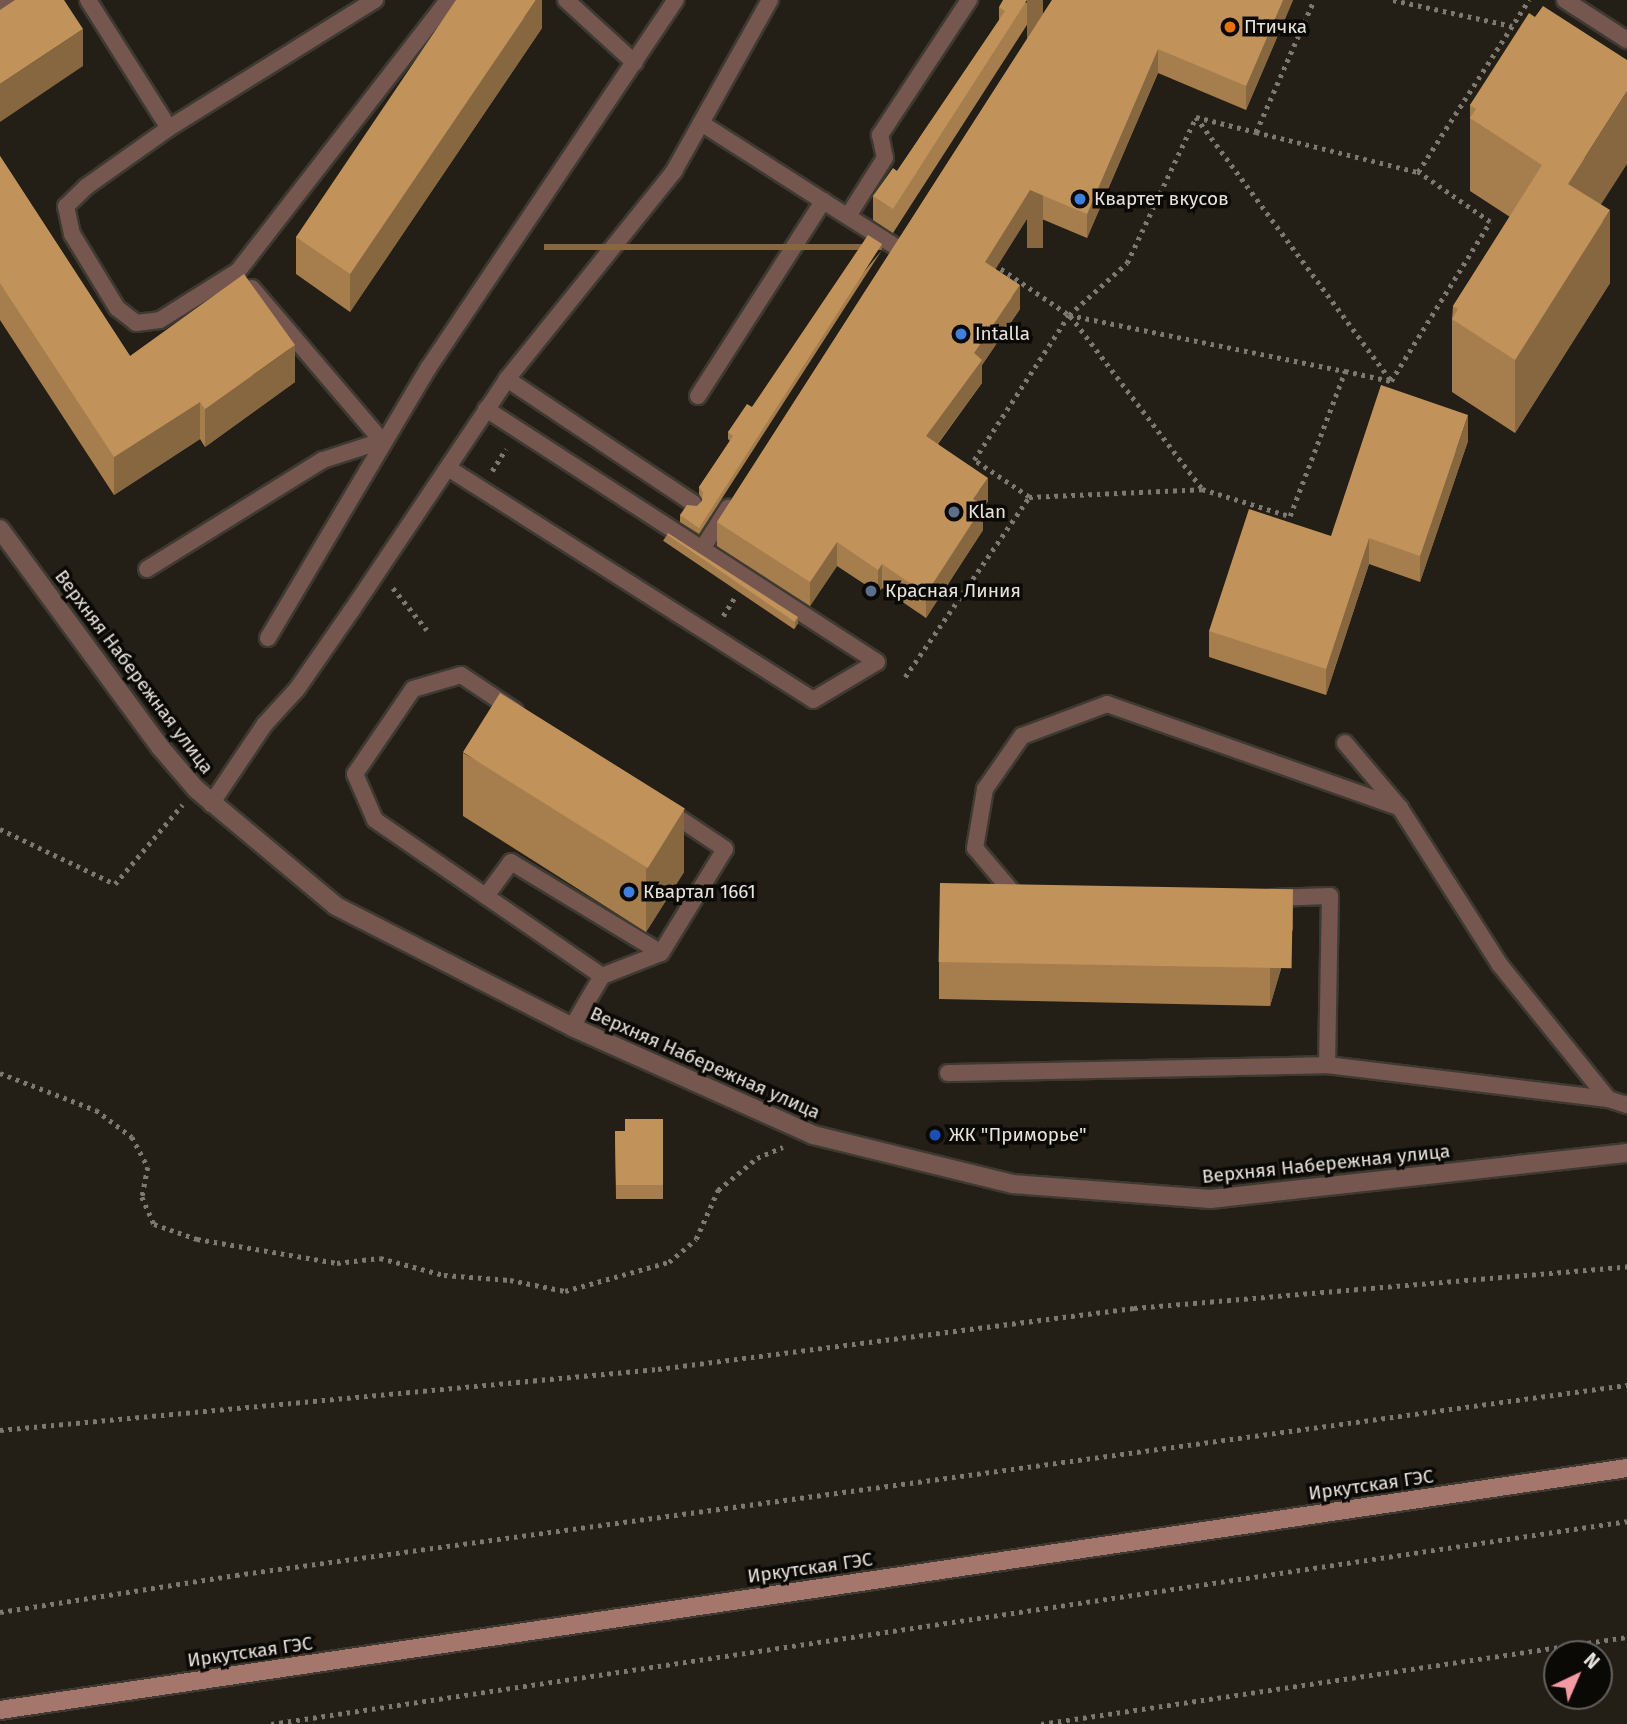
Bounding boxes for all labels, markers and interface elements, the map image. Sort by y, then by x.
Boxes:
place label: Птичка [1244,16,1307,38]
marker: Птичка [1222,19,1238,35]
place label: Квартет вкусов [1094,188,1229,210]
marker: Квартет вкусов [1072,191,1088,207]
place label: Intalla [975,323,1030,345]
marker: Intalla [953,326,969,342]
place label: Klan [968,501,1006,523]
marker: Klan [946,504,962,520]
street label: Верхняя Набережная улица [50,566,218,778]
place label: Красная Линия [885,580,1021,602]
marker: Красная Линия [863,583,879,599]
place label: Квартал 1661 [643,881,756,903]
marker: Квартал 1661 [621,884,637,900]
street label: Верхняя Набережная улица [587,1002,823,1124]
place label: ЖК "Приморье" [949,1124,1087,1146]
marker: ЖК "Приморье" [927,1127,943,1143]
street label: Верхняя Набережная улица [1201,1140,1451,1188]
street label: Иркутская ГЭС [1307,1465,1435,1505]
street label: Иркутская ГЭС [746,1548,874,1588]
street label: Иркутская ГЭС [186,1632,314,1672]
north arrow [1543,1640,1613,1710]
text: N [1579,1648,1604,1674]

